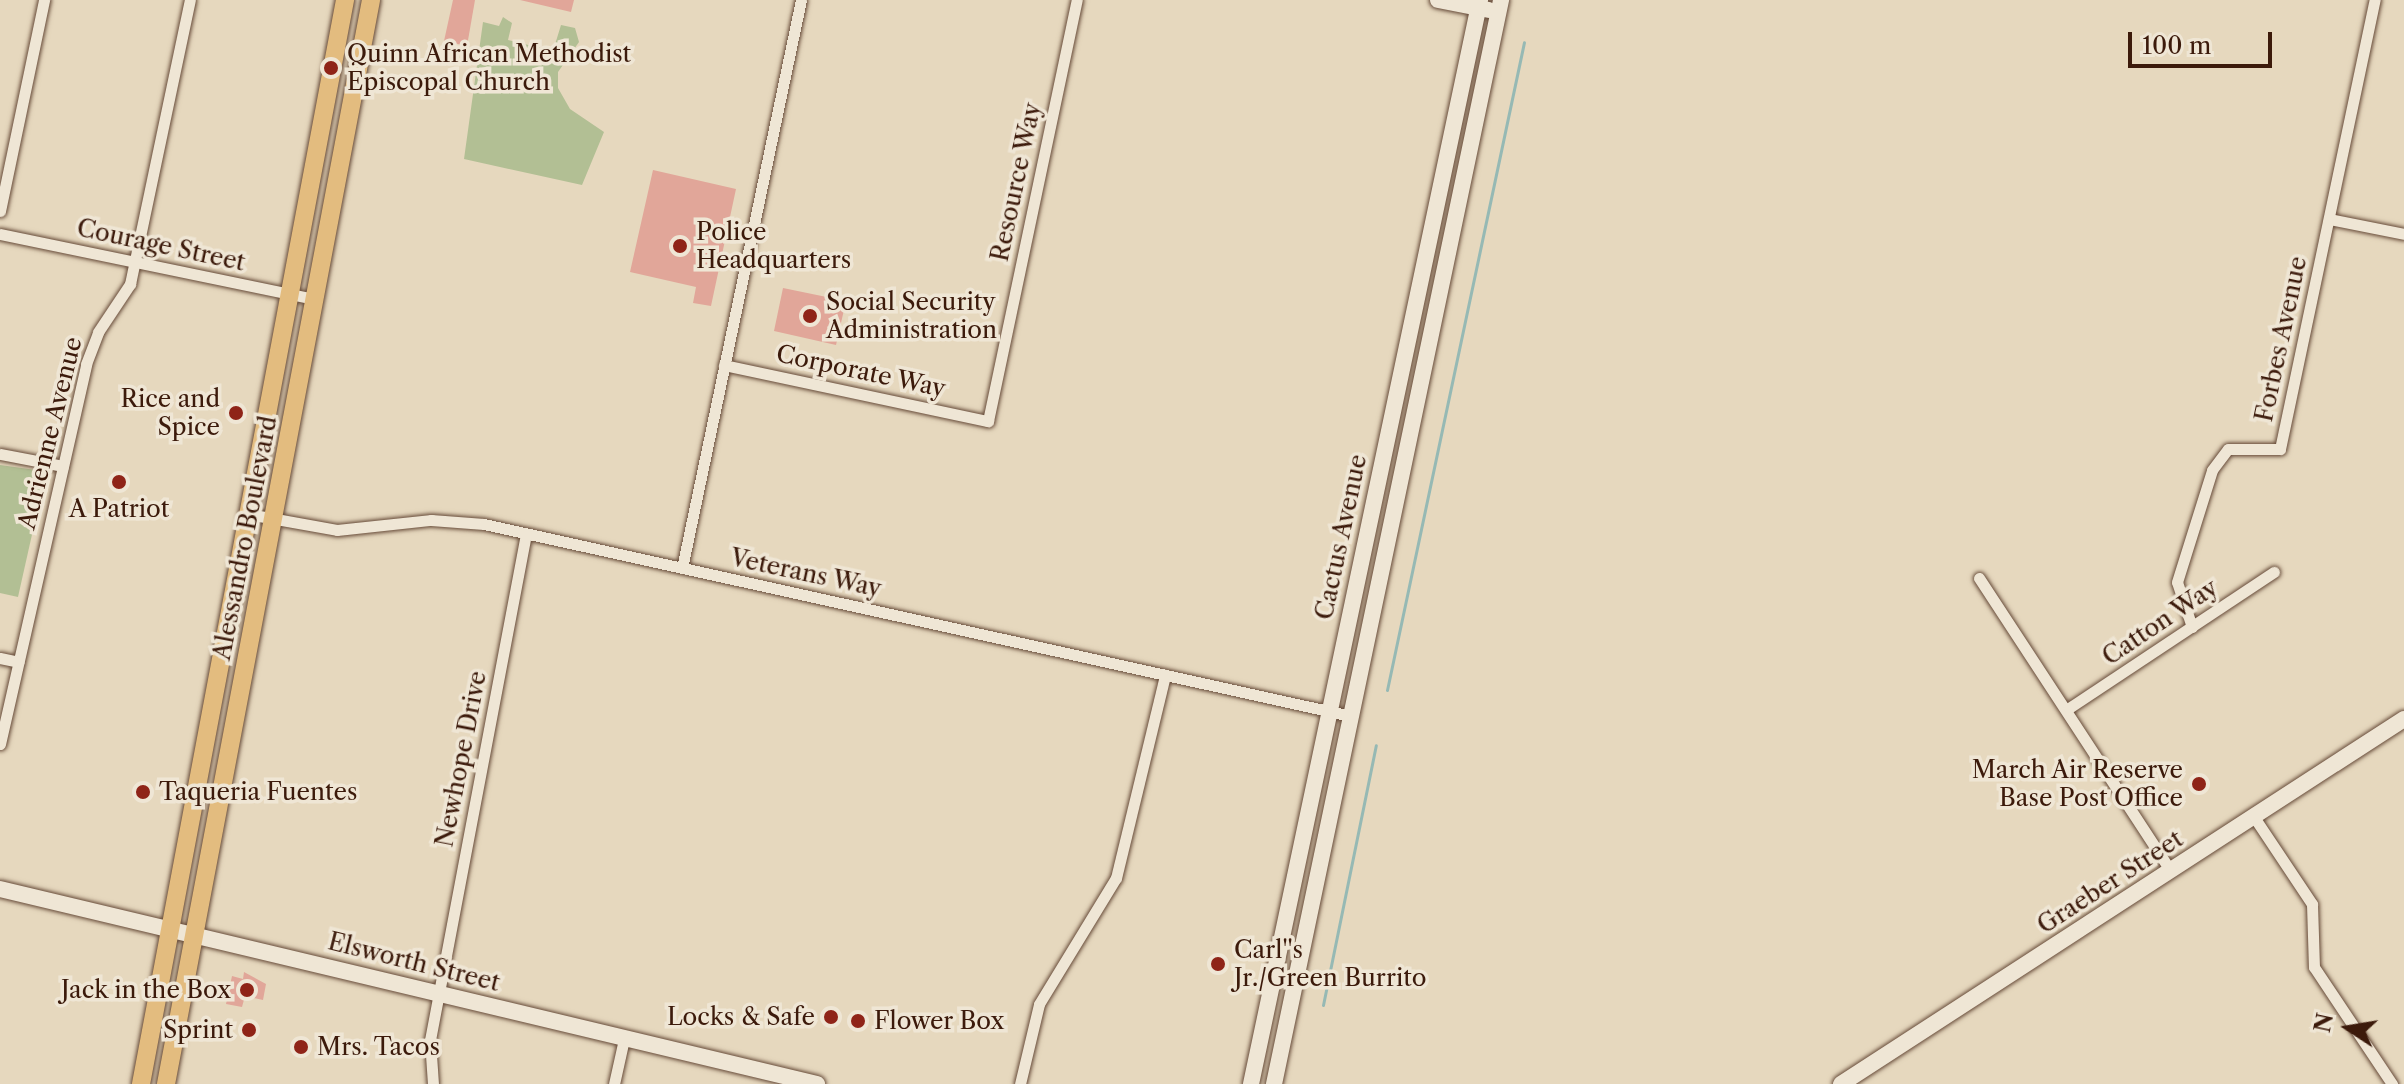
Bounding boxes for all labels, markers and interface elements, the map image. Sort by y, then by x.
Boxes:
scale bar [2132,16,2276,66]
text: 100 m [2142,31,2211,60]
place label: Quinn African Methodist Episcopal Church [347,40,632,96]
marker: Quinn African Methodist Episcopal Church [322,59,340,77]
street label: Resource Way [985,99,1047,265]
street label: Courage Street [74,213,248,277]
place label: Police Headquarters [696,218,851,274]
marker: Police Headquarters [671,237,689,255]
street label: Forbes Avenue [2249,253,2313,425]
place label: Social Security Administration [826,288,997,344]
marker: Social Security Administration [801,307,819,325]
street label: Adrienne Avenue [12,333,88,533]
street label: Corporate Way [773,339,949,403]
place label: Rice and Spice [120,385,220,441]
marker: Rice and Spice [227,404,245,422]
street label: Alessandro Boulevard [207,413,283,663]
street label: Cactus Avenue [1309,451,1373,623]
marker: A Patriot [110,473,128,491]
place label: A Patriot [68,495,170,523]
street label: Veterans Way [727,543,885,603]
street label: Catton Way [2096,573,2224,671]
street label: Newhope Drive [430,669,492,849]
place label: March Air Reserve Base Post Office [1970,756,2183,812]
marker: March Air Reserve Base Post Office [2190,775,2208,793]
place label: Taqueria Fuentes [159,778,358,806]
marker: Taqueria Fuentes [134,783,152,801]
street label: Graeber Street [2032,824,2188,940]
street label: Elsworth Street [325,927,503,997]
place label: Carl''s Jr./Green Burrito [1234,936,1427,992]
marker: Carl''s Jr./Green Burrito [1209,955,1227,973]
place label: Jack in the Box [60,976,231,1004]
marker: Jack in the Box [238,981,256,999]
north arrow [2308,988,2388,1068]
place label: Locks & Safe [667,1003,815,1031]
place label: Flower Box [874,1007,1005,1035]
marker: Locks & Safe [822,1008,840,1026]
text: N [2309,1011,2339,1035]
marker: Flower Box [849,1012,867,1030]
place label: Sprint [163,1016,233,1044]
marker: Sprint [240,1021,258,1039]
place label: Mrs. Tacos [317,1033,441,1061]
marker: Mrs. Tacos [292,1038,310,1056]

